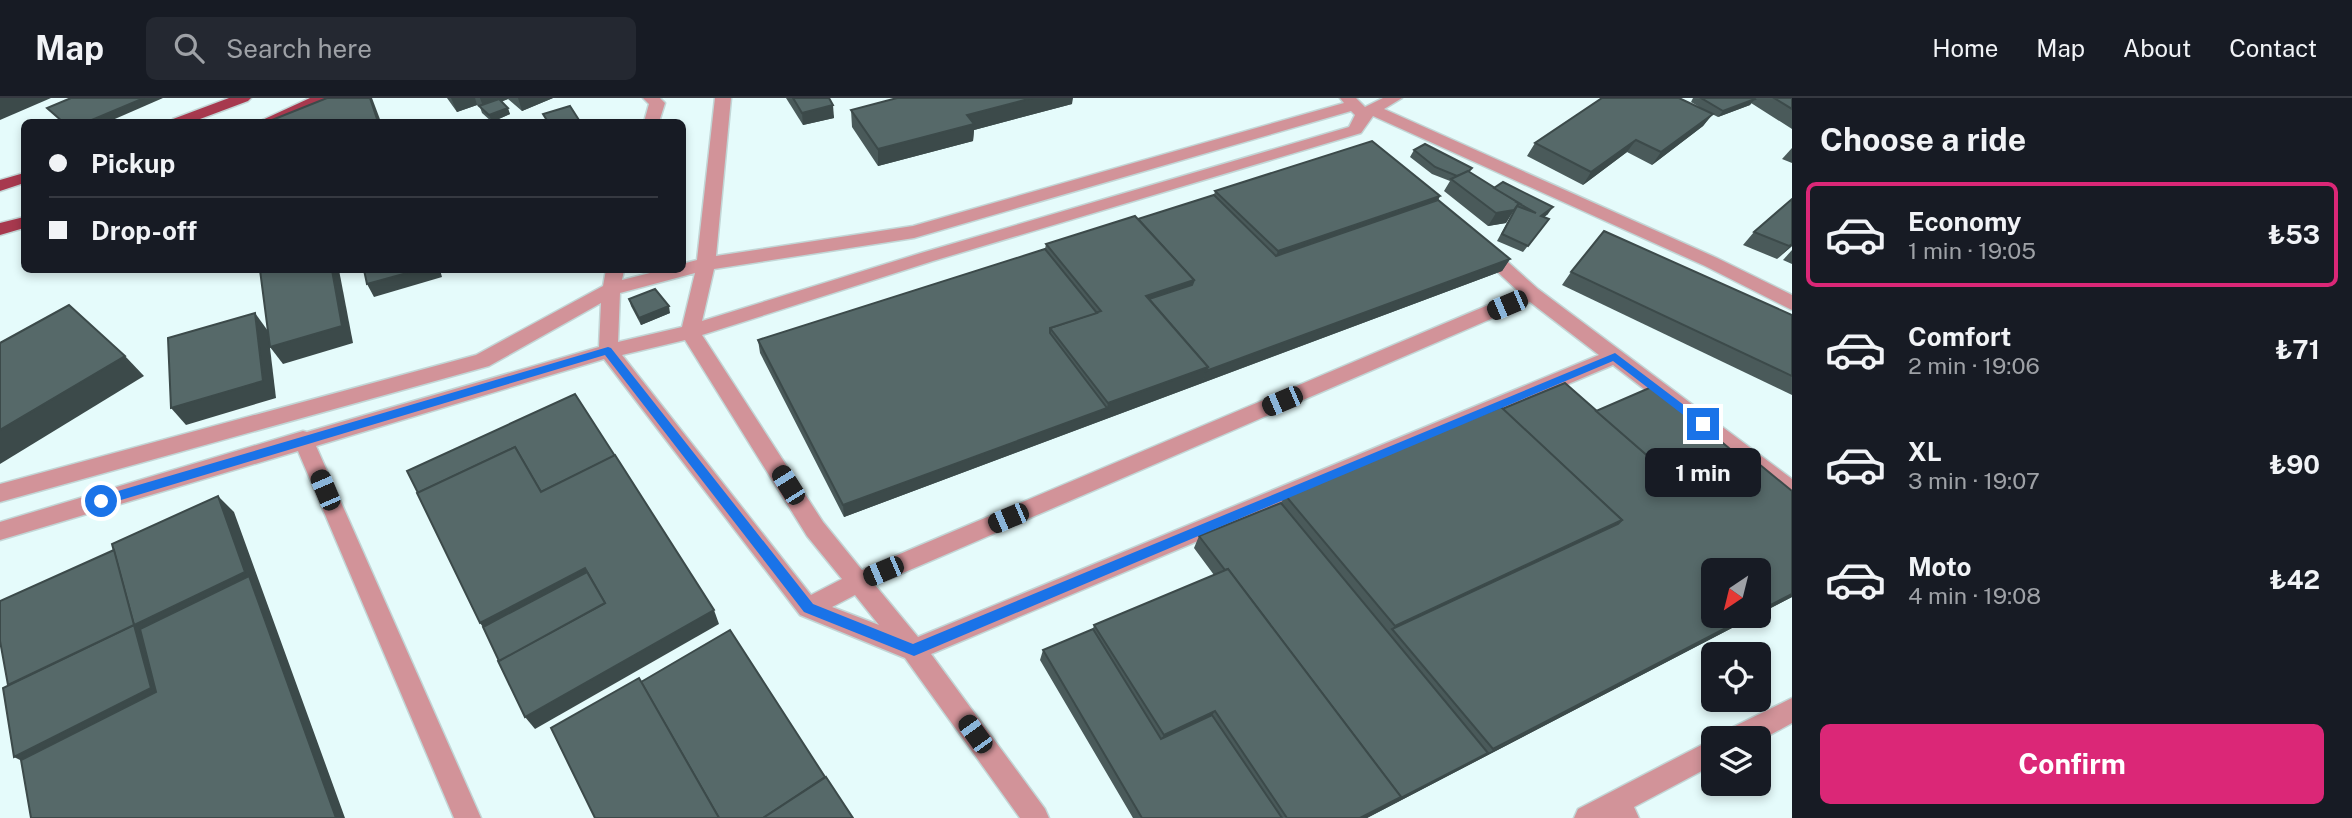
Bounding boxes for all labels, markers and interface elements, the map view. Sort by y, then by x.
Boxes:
search box [146,17,636,80]
text: Map [35,29,104,67]
icon: search [170,29,208,67]
text: Search here [226,33,372,64]
text: Home [1932,34,1998,62]
text: Map [2036,34,2085,62]
text: About [2123,34,2191,62]
text: Contact [2229,34,2317,62]
text: Choose a ride [1820,121,2026,158]
text: Pickup [91,148,175,179]
icon: car [1824,203,1887,266]
text: Economy [1908,206,2021,237]
text: Drop-off [91,215,197,246]
text: ₺53 [2268,219,2320,250]
text: 1 min · 19:05 [1908,237,2036,264]
car [1484,287,1531,323]
icon: car [1824,318,1887,381]
text: Comfort [1908,321,2011,352]
text: ₺71 [2275,334,2320,365]
text: 2 min · 19:06 [1908,352,2040,379]
car [1259,383,1306,419]
route end [1687,408,1719,440]
icon: car [1824,433,1887,496]
text: XL [1908,436,1942,467]
callout: 1 min [1645,448,1761,498]
text: ₺90 [2269,449,2320,480]
text: 1 min [1675,459,1731,486]
car [768,462,809,508]
car [308,467,343,513]
text: 3 min · 19:07 [1908,467,2040,494]
route start [85,485,117,517]
car [985,500,1032,536]
icon: car [1824,548,1887,611]
text: Moto [1908,551,1971,582]
car [860,553,907,589]
north arrow [1701,558,1771,628]
map controls [1701,558,1771,796]
text: ₺42 [2269,564,2320,595]
text: 4 min · 19:08 [1908,582,2041,609]
button: locate [1701,642,1771,712]
car [955,711,996,757]
button: Confirm [1820,724,2324,804]
button: layers [1701,726,1771,796]

